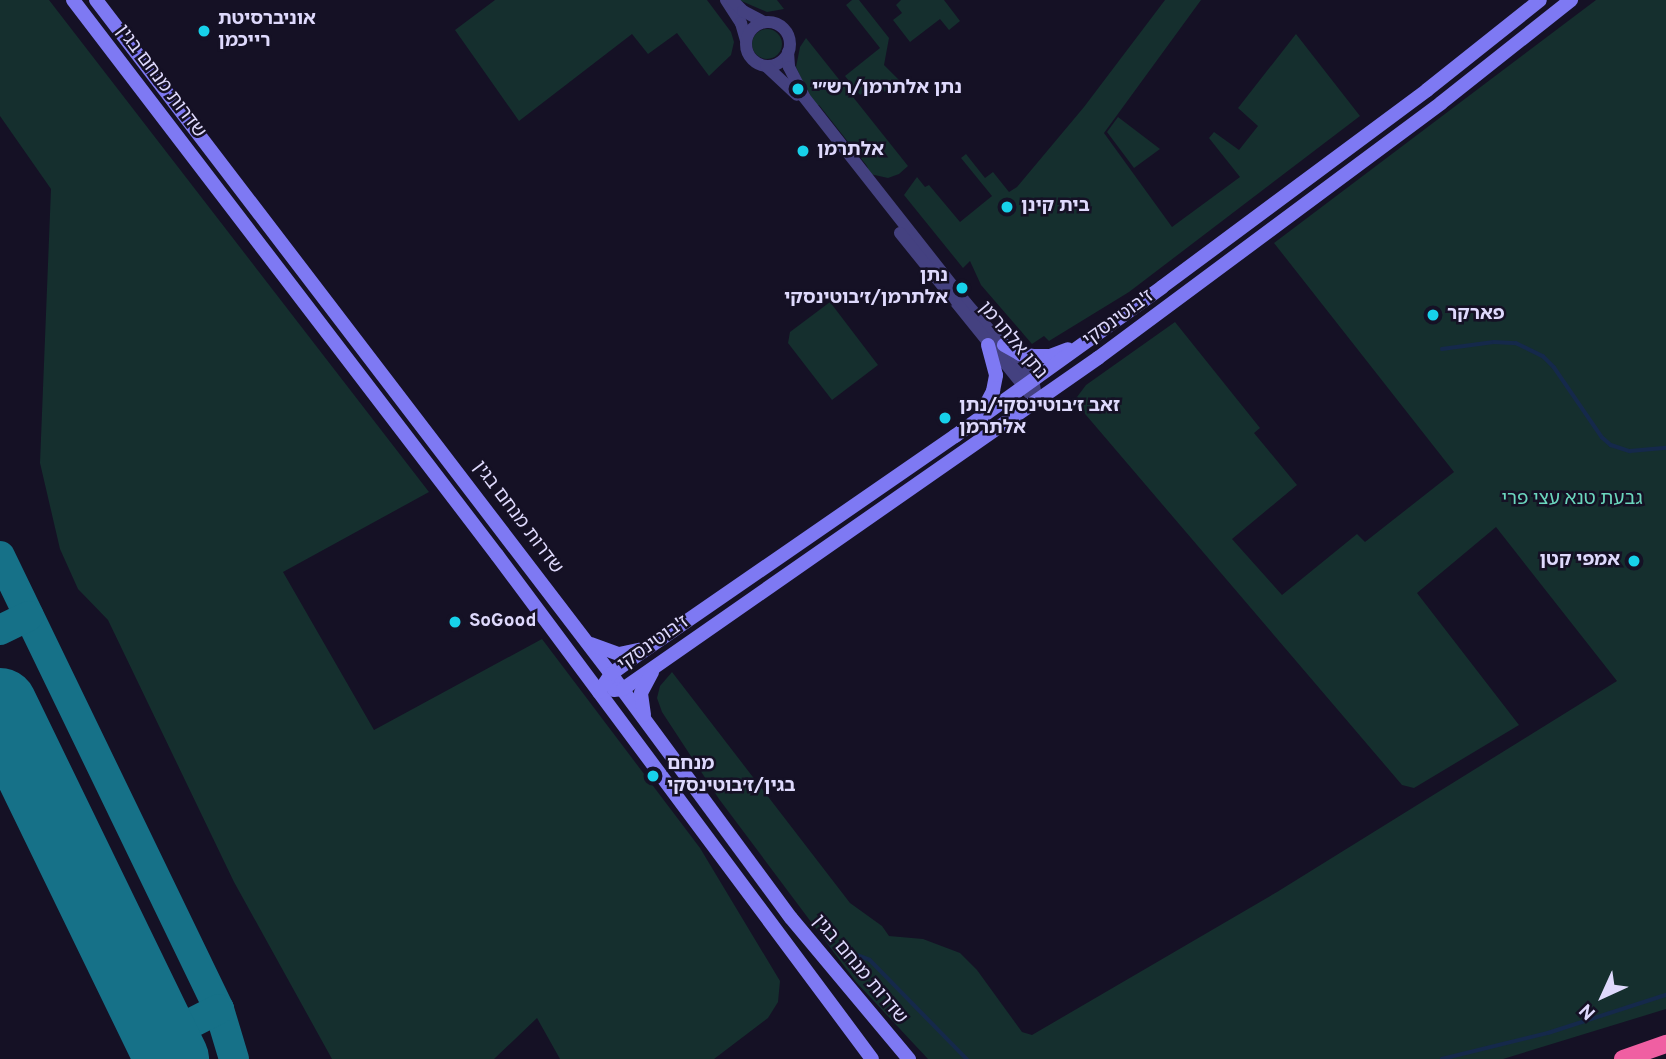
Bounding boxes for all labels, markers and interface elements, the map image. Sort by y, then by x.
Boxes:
place label: אוניברסיטת רייכמן [218,9,316,53]
street label: שדרות מנחם בגין [110,21,210,143]
marker: אוניברסיטת רייכמן [196,23,212,39]
place label: נתן אלתרמן/רש״י [812,78,962,100]
marker: נתן אלתרמן/רש״י [790,81,806,97]
place label: אלתרמן [817,140,884,162]
marker: אלתרמן [795,143,811,159]
place label: בית קינן [1021,196,1090,218]
marker: בית קינן [999,199,1015,215]
place label: נתן אלתרמן/ז׳בוטינסקי [784,266,948,310]
marker: נתן אלתרמן/ז׳בוטינסקי [954,280,970,296]
street label: ז'בוטינסקי [1079,286,1159,352]
street label: נתן אלתרמן [973,298,1051,384]
place label: פארקר [1447,304,1505,326]
marker: פארקר [1425,307,1441,323]
place label: זאב ז׳בוטינסקי/נתן אלתרמן [959,396,1120,440]
marker: זאב ז׳בוטינסקי/נתן אלתרמן [937,410,953,426]
street label: שדרות מנחם בגין [467,457,567,579]
park label: גבעת טנא עצי פרי [1502,489,1642,511]
place label: אמפי קטן [1540,550,1620,572]
marker: אמפי קטן [1626,553,1642,569]
place label: SoGood [469,611,536,633]
street label: ז'בוטינסקי [614,611,694,677]
marker: SoGood [447,614,463,630]
place label: מנחם בגין/ז׳בוטינסקי [667,754,796,798]
marker: מנחם בגין/ז׳בוטינסקי [645,768,661,784]
street label: שדרות מנחם בגין [807,911,911,1029]
north arrow [1568,961,1638,1031]
text: N [1575,998,1601,1024]

